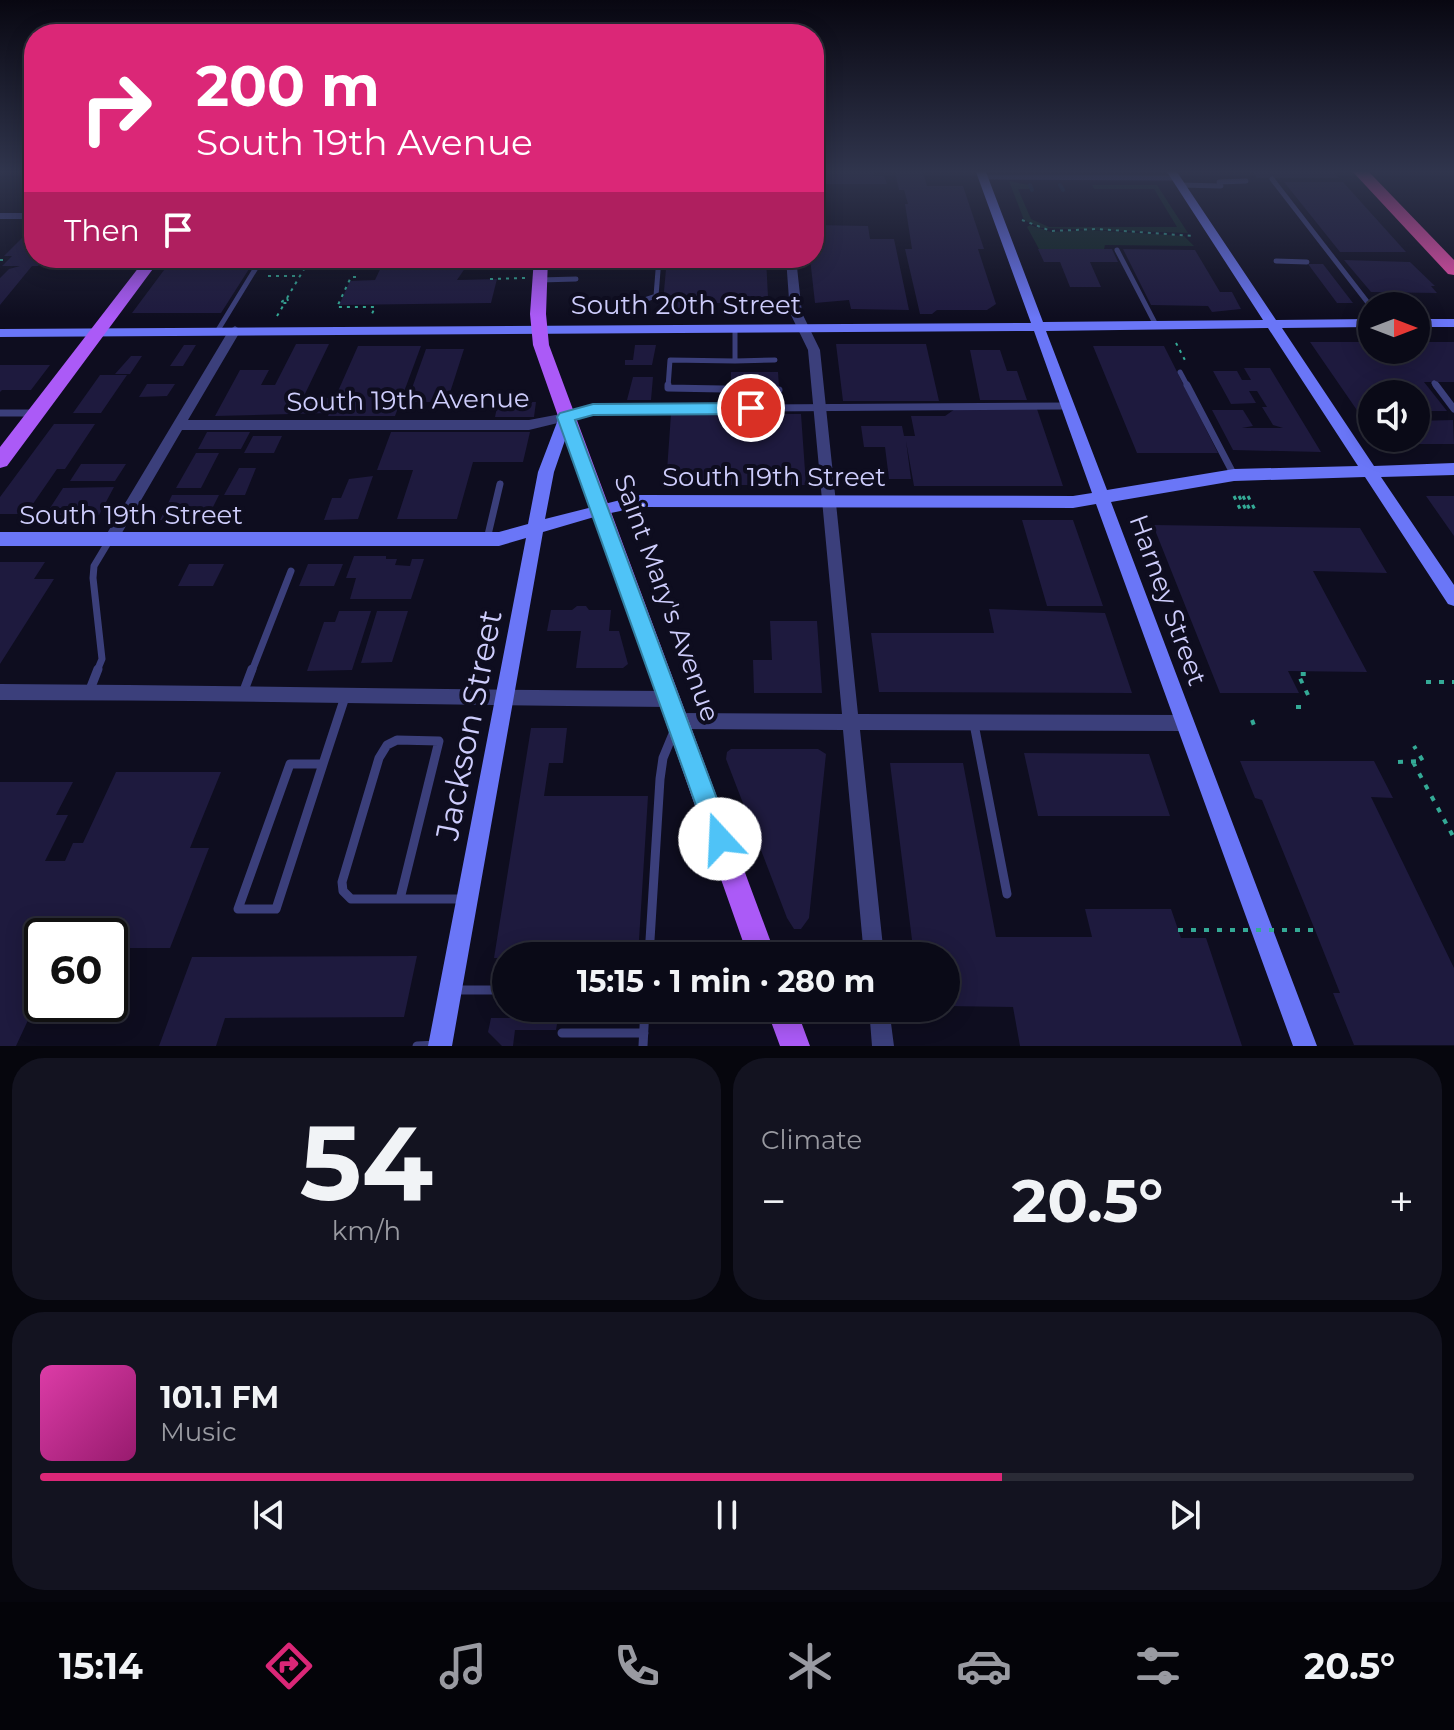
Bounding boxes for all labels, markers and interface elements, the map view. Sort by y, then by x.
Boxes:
text: 200 m [196,52,380,120]
icon: right [64,56,168,160]
text: South 19th Avenue [196,120,533,164]
icon: arrive [156,208,200,252]
text: Then [64,212,140,249]
street label: South 20th Street [571,289,801,321]
north arrow [1358,292,1430,364]
map controls [1358,292,1430,452]
pin [717,374,785,442]
button: sound [1358,380,1430,452]
street label: South 19th Avenue [286,382,530,418]
icon: arrive [729,386,773,430]
street label: South 19th Street [662,461,886,493]
street label: Saint Mary's Avenue [607,470,727,726]
street label: South 19th Street [19,499,243,531]
street label: Harney Street [1122,510,1214,690]
street label: Jackson Street [427,606,510,844]
position arrow [678,797,762,881]
speed limit sign: 60 [24,918,128,1022]
text: 15:15 · 1 min · 280 m [577,963,875,1000]
text: 54 [300,1099,433,1226]
text: Climate [761,1124,862,1156]
text: 20.5° [1012,1164,1163,1237]
text: − [761,1174,786,1228]
text: + [1389,1174,1414,1228]
text: km/h [332,1215,401,1247]
text: 101.1 FM [160,1379,279,1416]
text: Music [160,1416,237,1448]
icon: previous [247,1493,291,1537]
icon: pause [705,1493,749,1537]
icon: next [1163,1493,1207,1537]
icon: directions [261,1638,317,1694]
icon: music [435,1638,491,1694]
icon: phone [609,1638,665,1694]
icon: climate [782,1638,838,1694]
icon: car [956,1638,1012,1694]
icon: filters [1130,1638,1186,1694]
text: 15:14 [59,1644,143,1688]
text: 20.5° [1304,1644,1395,1688]

